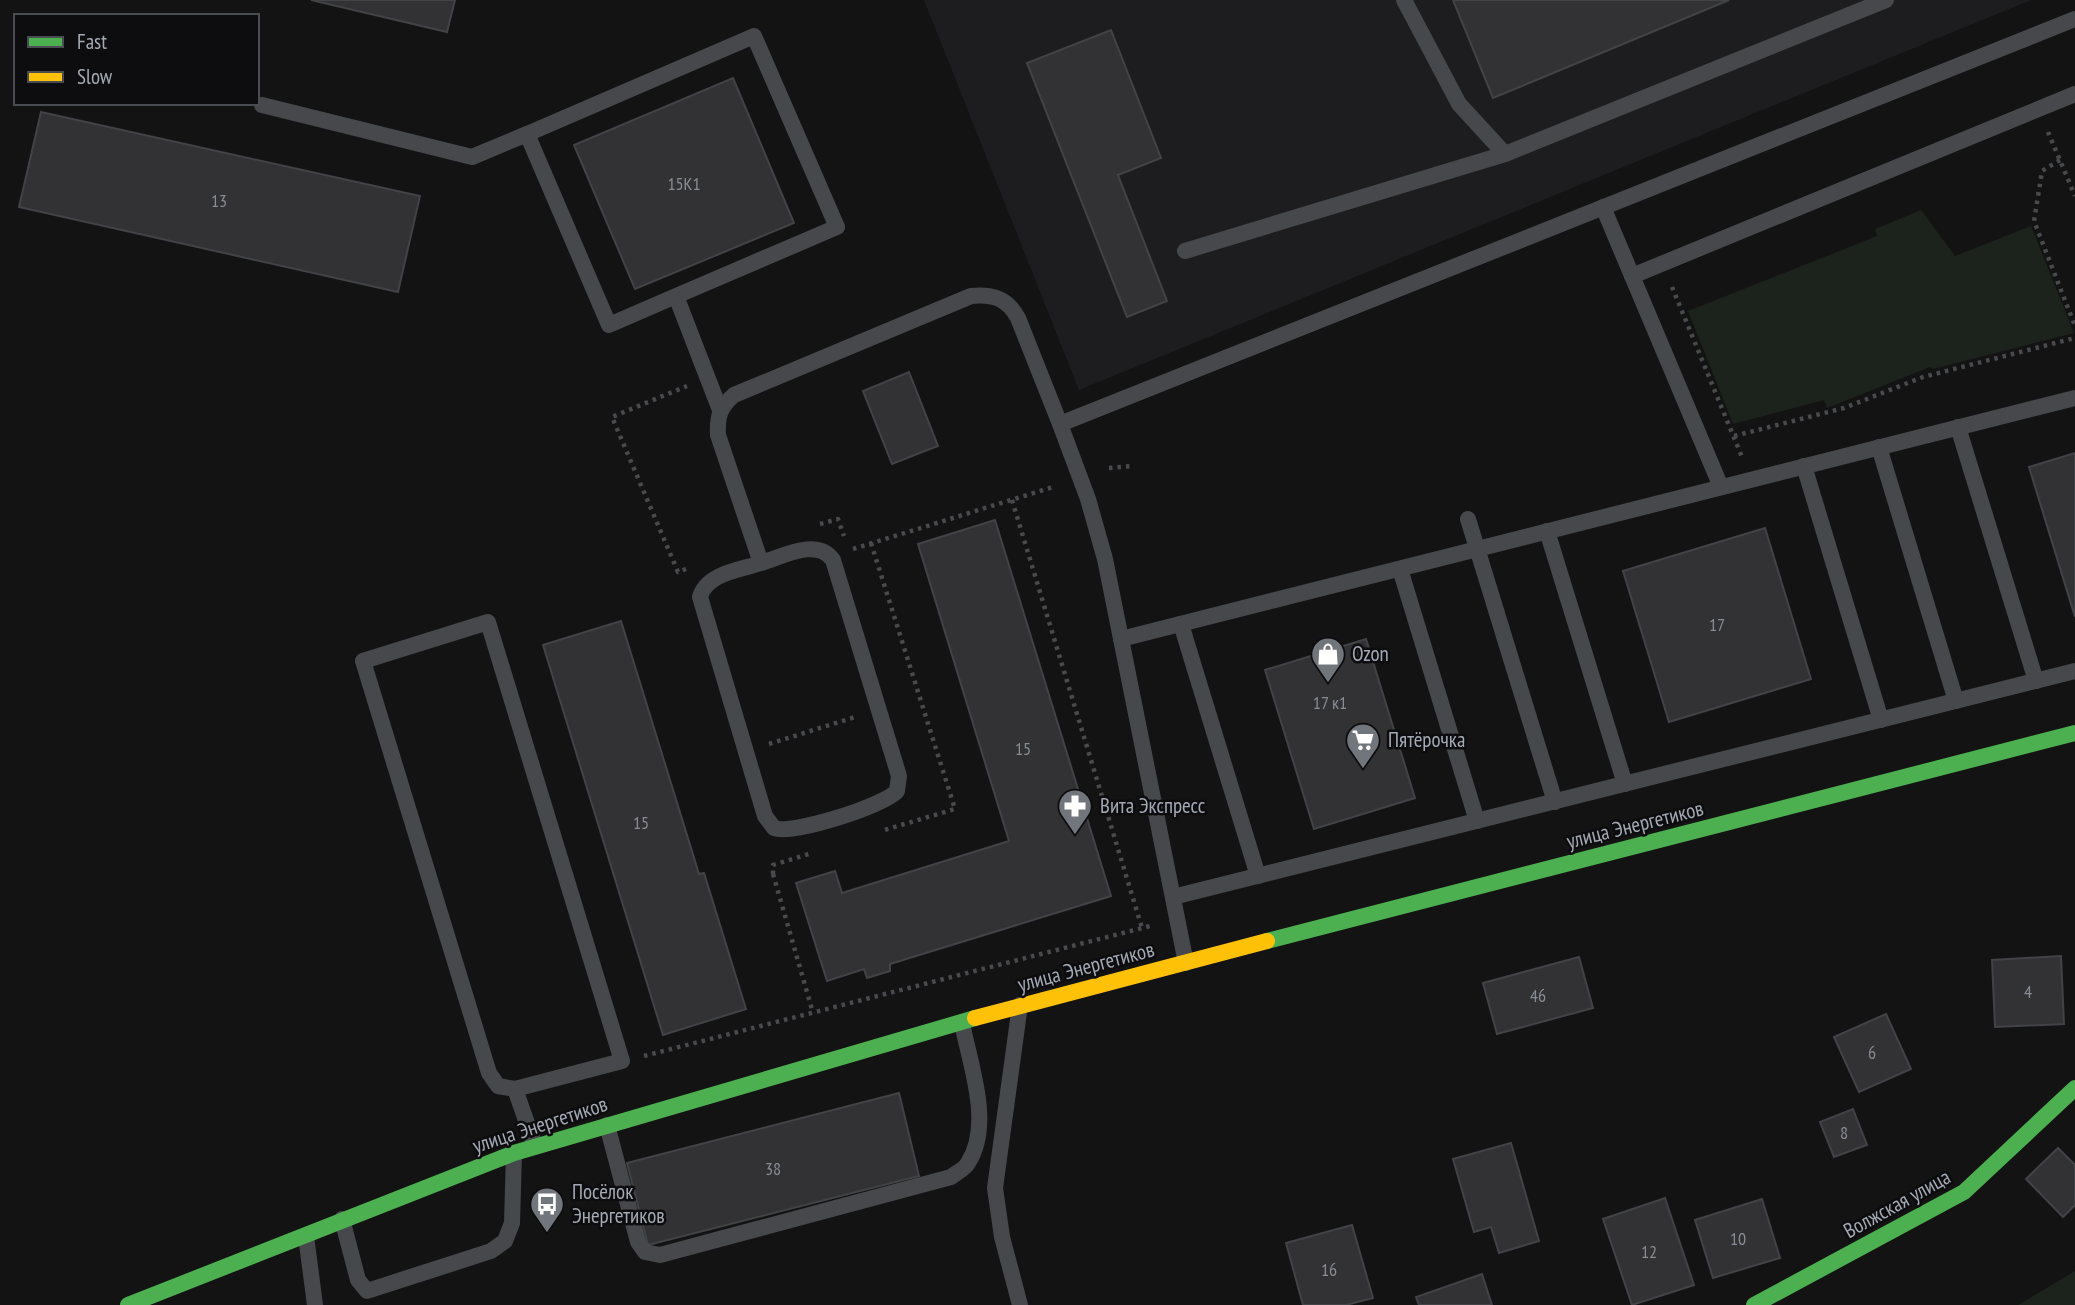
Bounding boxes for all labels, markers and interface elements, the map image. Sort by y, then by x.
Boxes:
legend [14,14,259,105]
text: Fast [77,28,107,55]
text: Slow [77,63,113,90]
house number: 15К1 [667,172,701,195]
house number: 13 [211,189,227,212]
house number: 17 [1709,613,1725,636]
shop icon: Ozon [1309,635,1347,684]
place label: Ozon [1352,640,1389,667]
house number: 17 к1 [1313,691,1347,714]
supermarket icon: Пятёрочка [1344,721,1382,770]
place label: Пятёрочка [1388,726,1465,753]
house number: 15 [1015,737,1031,760]
pharmacy icon: Вита Экспресс [1056,787,1094,836]
place label: Вита Экспресс [1100,792,1206,819]
street label: улица Энергетиков [1564,794,1706,855]
house number: 15 [633,811,649,834]
street label: улица Энергетиков [1015,935,1157,998]
house number: 4 [2024,980,2032,1003]
house number: 46 [1530,984,1546,1007]
house number: 6 [1868,1041,1876,1064]
street label: улица Энергетиков [469,1090,611,1159]
house number: 8 [1840,1121,1848,1144]
house number: 38 [765,1157,781,1180]
street label: Волжская улица [1839,1163,1955,1244]
place label: Посёлок Энергетиков [572,1178,665,1229]
bus stop icon: Посёлок Энергетиков [528,1185,566,1234]
house number: 10 [1730,1227,1746,1250]
house number: 12 [1641,1240,1657,1263]
house number: 16 [1321,1258,1337,1281]

